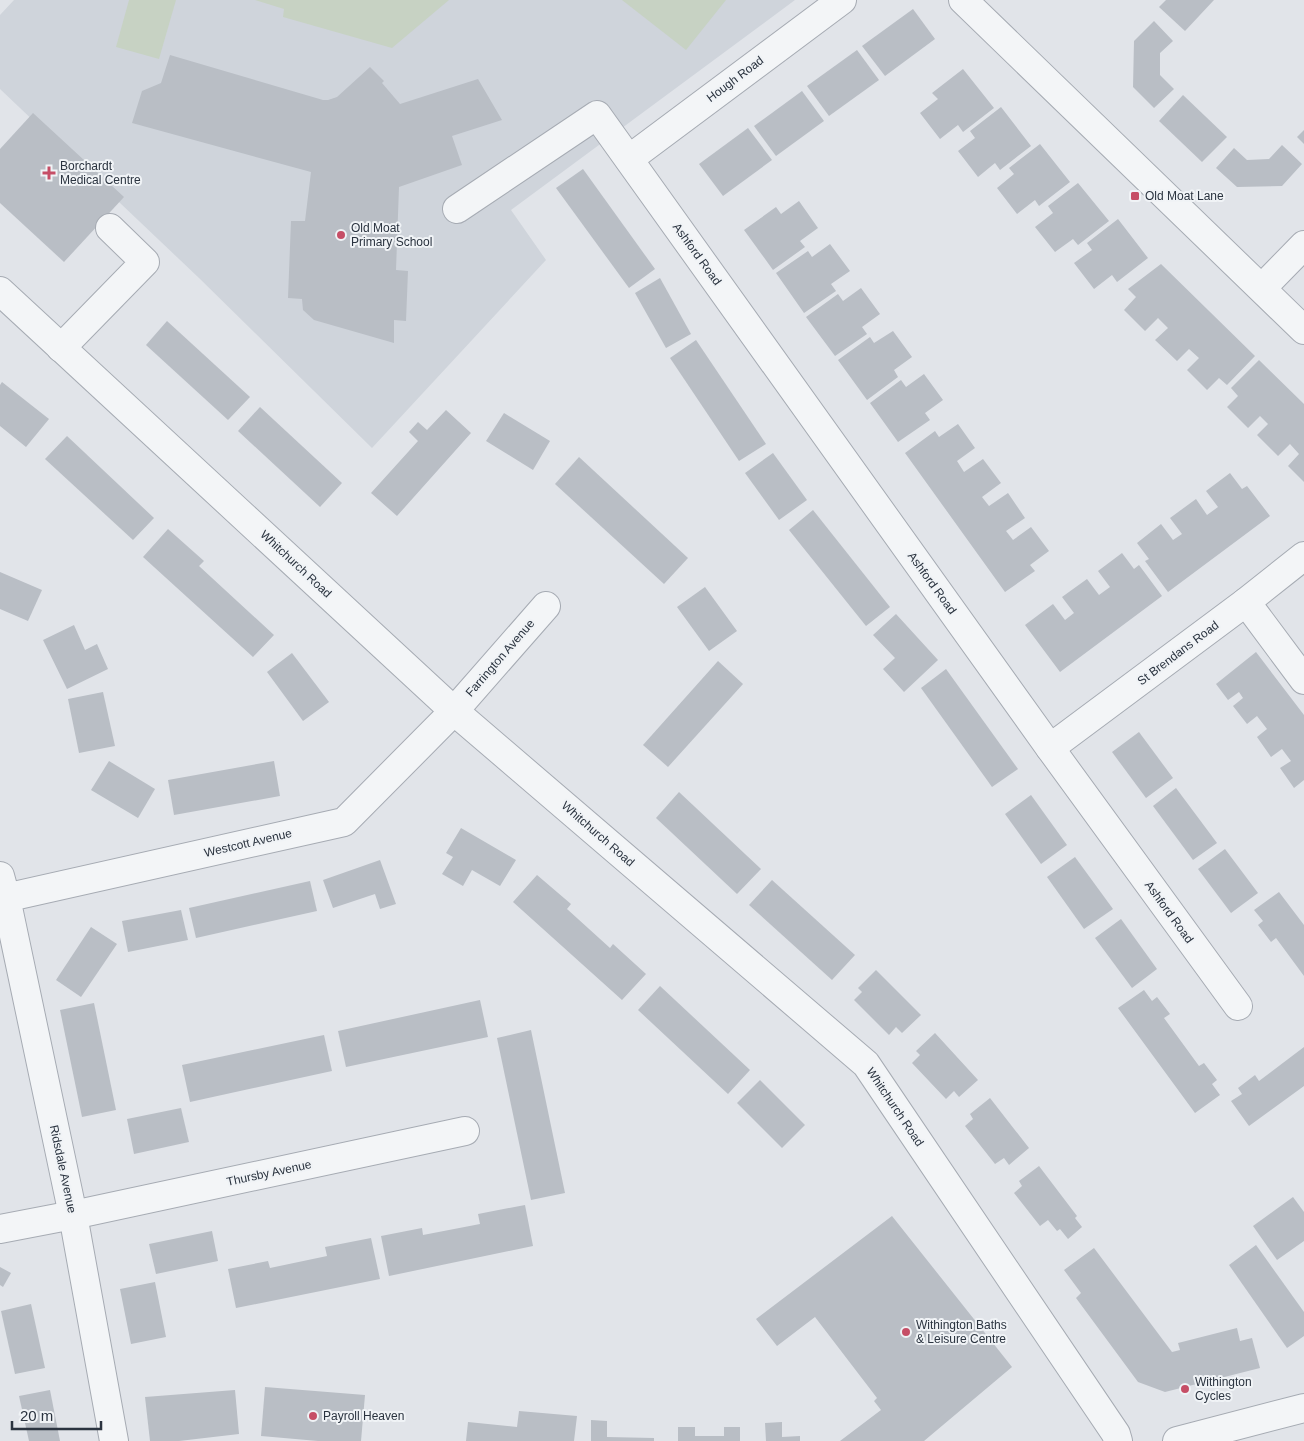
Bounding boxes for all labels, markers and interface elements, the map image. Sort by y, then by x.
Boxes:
street label: Hough Road [704,53,766,105]
place label: Borchardt Medical Centre [60,159,141,187]
marker: Borchardt Medical Centre [42,166,56,180]
place label: Old Moat Lane [1145,189,1224,203]
marker: Old Moat Lane [1129,190,1141,202]
street label: Ashford Road [670,220,724,288]
place label: Old Moat Primary School [351,221,432,249]
marker: Old Moat Primary School [335,229,347,241]
street label: Whitchurch Road [258,527,334,601]
street label: Ashford Road [905,549,959,617]
street label: Farrington Avenue [463,616,538,700]
street label: St Brendans Road [1135,618,1221,688]
street label: Whitchurch Road [559,799,637,869]
street label: Westcott Avenue [203,826,294,860]
street label: Ashford Road [1142,878,1196,946]
street label: Whitchurch Road [863,1065,927,1149]
street label: Ridsdale Avenue [47,1124,79,1215]
street label: Thursby Avenue [225,1157,313,1189]
place label: Withington Baths & Leisure Centre [916,1318,1007,1346]
marker: Withington Baths & Leisure Centre [900,1326,912,1338]
place label: Withington Cycles [1195,1375,1252,1403]
marker: Withington Cycles [1179,1383,1191,1395]
scale bar [12,1398,101,1430]
text: 20 m [20,1407,53,1424]
place label: Payroll Heaven [323,1409,404,1423]
marker: Payroll Heaven [307,1410,319,1422]

